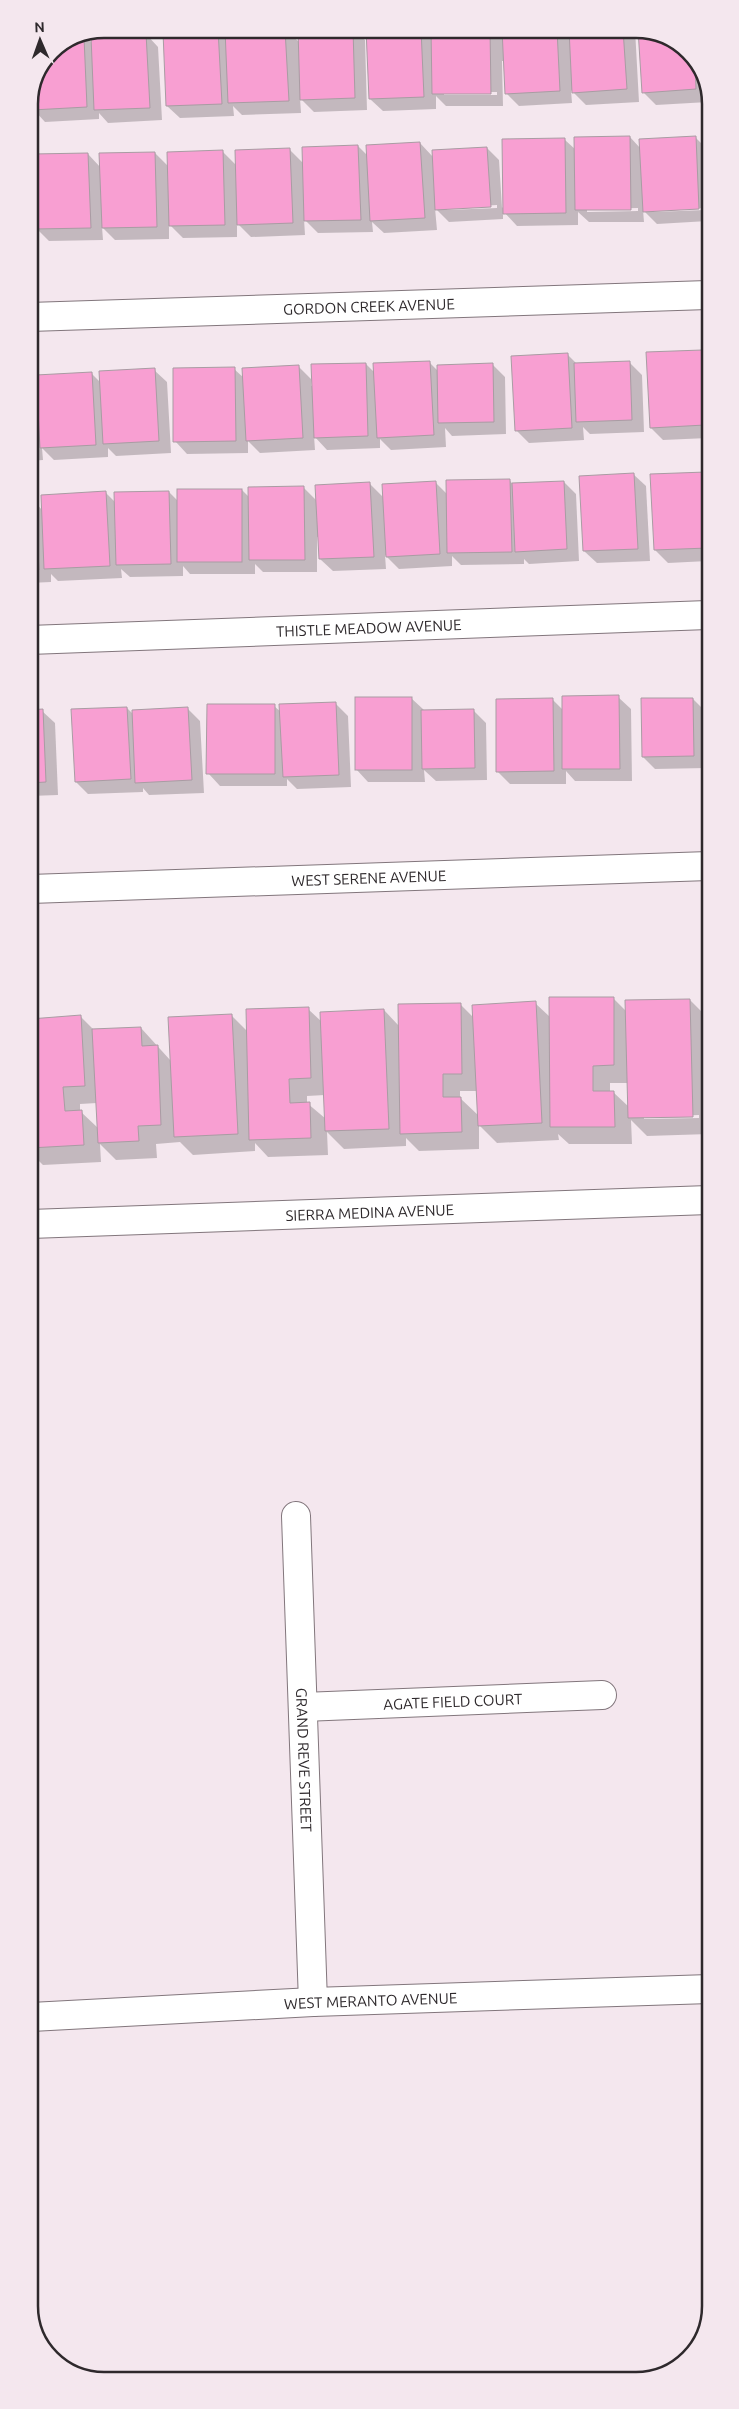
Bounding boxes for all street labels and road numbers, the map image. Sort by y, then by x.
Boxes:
street label: GORDON CREEK AVENUE [283,295,455,317]
street label: THISTLE MEADOW AVENUE [276,616,462,639]
street label: WEST SERENE AVENUE [291,866,447,889]
street label: SIERRA MEDINA AVENUE [285,1201,454,1223]
street label: GRAND REVE STREET [294,1687,316,1833]
street label: AGATE FIELD COURT [383,1690,523,1712]
street label: WEST MERANTO AVENUE [284,1989,457,2012]

